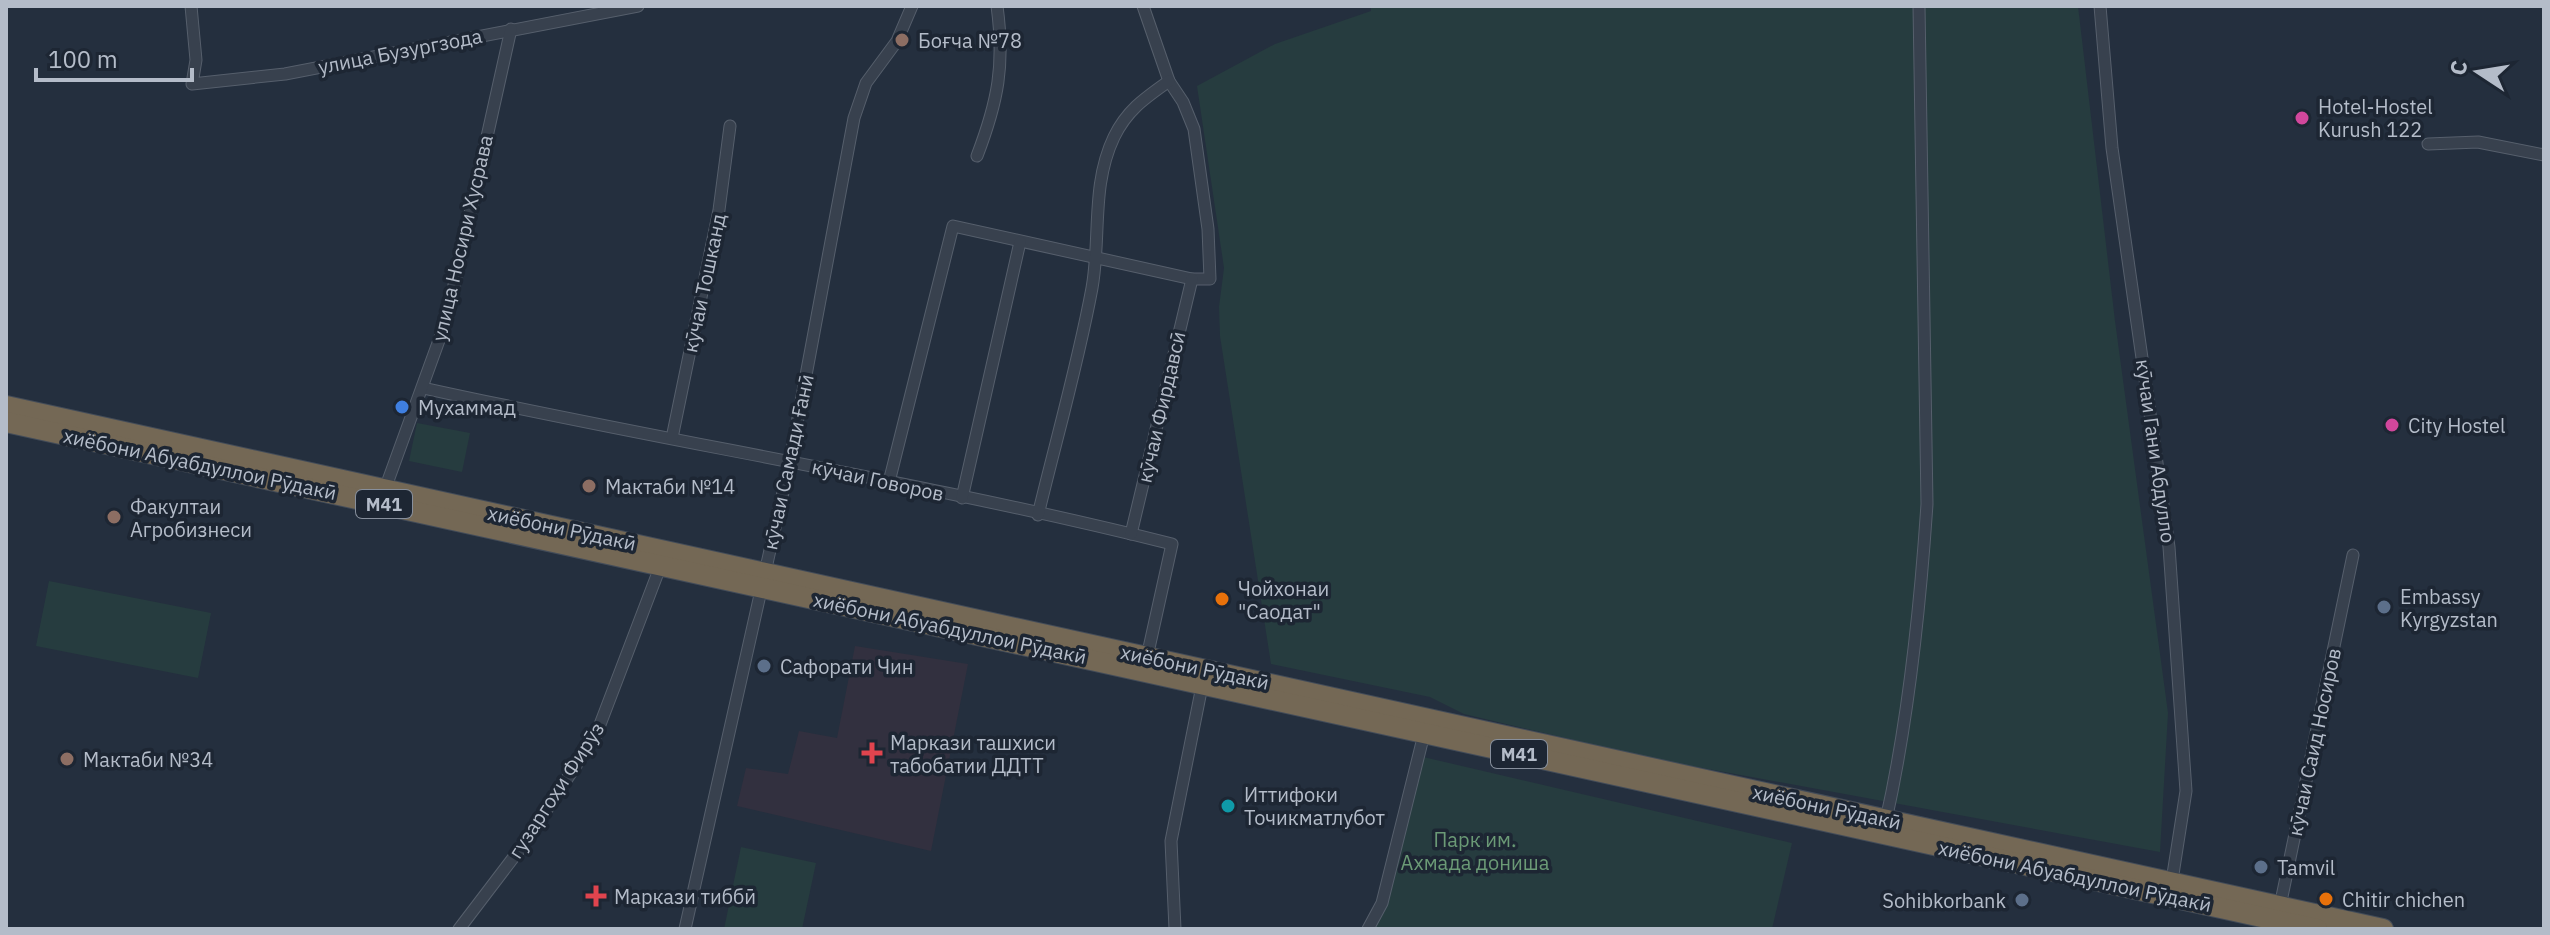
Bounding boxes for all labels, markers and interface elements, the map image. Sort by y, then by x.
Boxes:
street label: улица Бузургзода [316,22,485,80]
place label: Боғча №78 [918,27,1022,54]
marker: Боғча №78 [893,31,911,49]
scale bar [36,32,192,82]
north arrow [2438,32,2518,112]
text: 100 m [48,43,118,75]
text: С [2442,58,2474,78]
place label: Hotel-Hostel Kurush 122 [2318,93,2433,143]
marker: Hotel-Hostel Kurush 122 [2293,109,2311,127]
street label: улица Носири Хусрава [425,132,499,344]
street label: кӯчаи Тошканд [676,211,732,355]
street label: кӯчаи Фирдавсӣ [1130,329,1192,485]
street label: кӯчаи Гани Абдулло [2130,357,2182,545]
street label: кӯчаи Самади Ғанӣ [756,372,820,552]
place label: Мухаммад [418,394,516,421]
marker: Мухаммад [393,398,411,416]
place label: City Hostel [2408,412,2505,439]
marker: City Hostel [2383,416,2401,434]
street label: хиёбони Абуабдуллои Рӯдакӣ [61,422,339,506]
street label: кӯчаи Говоров [809,453,947,507]
place label: Мактаби №14 [605,473,735,500]
marker: Мактаби №14 [580,477,598,495]
road number: M41 [356,490,412,518]
place label: Факултаи Агробизнеси [130,493,252,543]
street label: хиёбони Рӯдакӣ [485,499,639,557]
marker: Факултаи Агробизнеси [105,508,123,526]
place label: Чойхонаи "Саодат" [1238,575,1329,625]
place label: Embassy Kyrgyzstan [2400,583,2498,633]
street label: хиёбони Абуабдуллои Рӯдакӣ [811,586,1089,670]
marker: Чойхонаи "Саодат" [1213,590,1231,608]
marker: Embassy Kyrgyzstan [2375,598,2393,616]
street label: хиёбони Рӯдакӣ [1118,638,1272,696]
street label: кӯчаи Саид Носиров [2281,646,2347,838]
place label: Сафорати Чин [780,653,914,680]
marker: Сафорати Чин [755,657,773,675]
street label: гузаргоҳи Фирӯз [502,717,610,863]
place label: Маркази ташхиси табобатии ДДТТ [890,729,1056,779]
road number: M41 [1491,740,1547,768]
marker: Маркази ташхиси табобатии ДДТТ [861,742,883,764]
place label: Мактаби №34 [83,746,213,773]
marker: Мактаби №34 [58,750,76,768]
street label: хиёбони Рӯдакӣ [1750,778,1904,836]
place label: Иттифоки Точикматлубот [1244,781,1386,831]
marker: Иттифоки Точикматлубот [1219,797,1237,815]
park label: Парк им. Ахмада дониша [1401,826,1550,876]
street label: хиёбони Абуабдуллои Рӯдакӣ [1936,834,2214,918]
place label: Tamvil [2277,854,2335,881]
marker: Tamvil [2252,858,2270,876]
place label: Маркази тиббӣ [614,883,756,910]
marker: Маркази тиббӣ [585,885,607,907]
place label: Chitir chichen [2342,886,2465,913]
place label: Sohibkorbank [1882,887,2006,914]
marker: Chitir chichen [2317,890,2335,908]
marker: Sohibkorbank [2013,891,2031,909]

